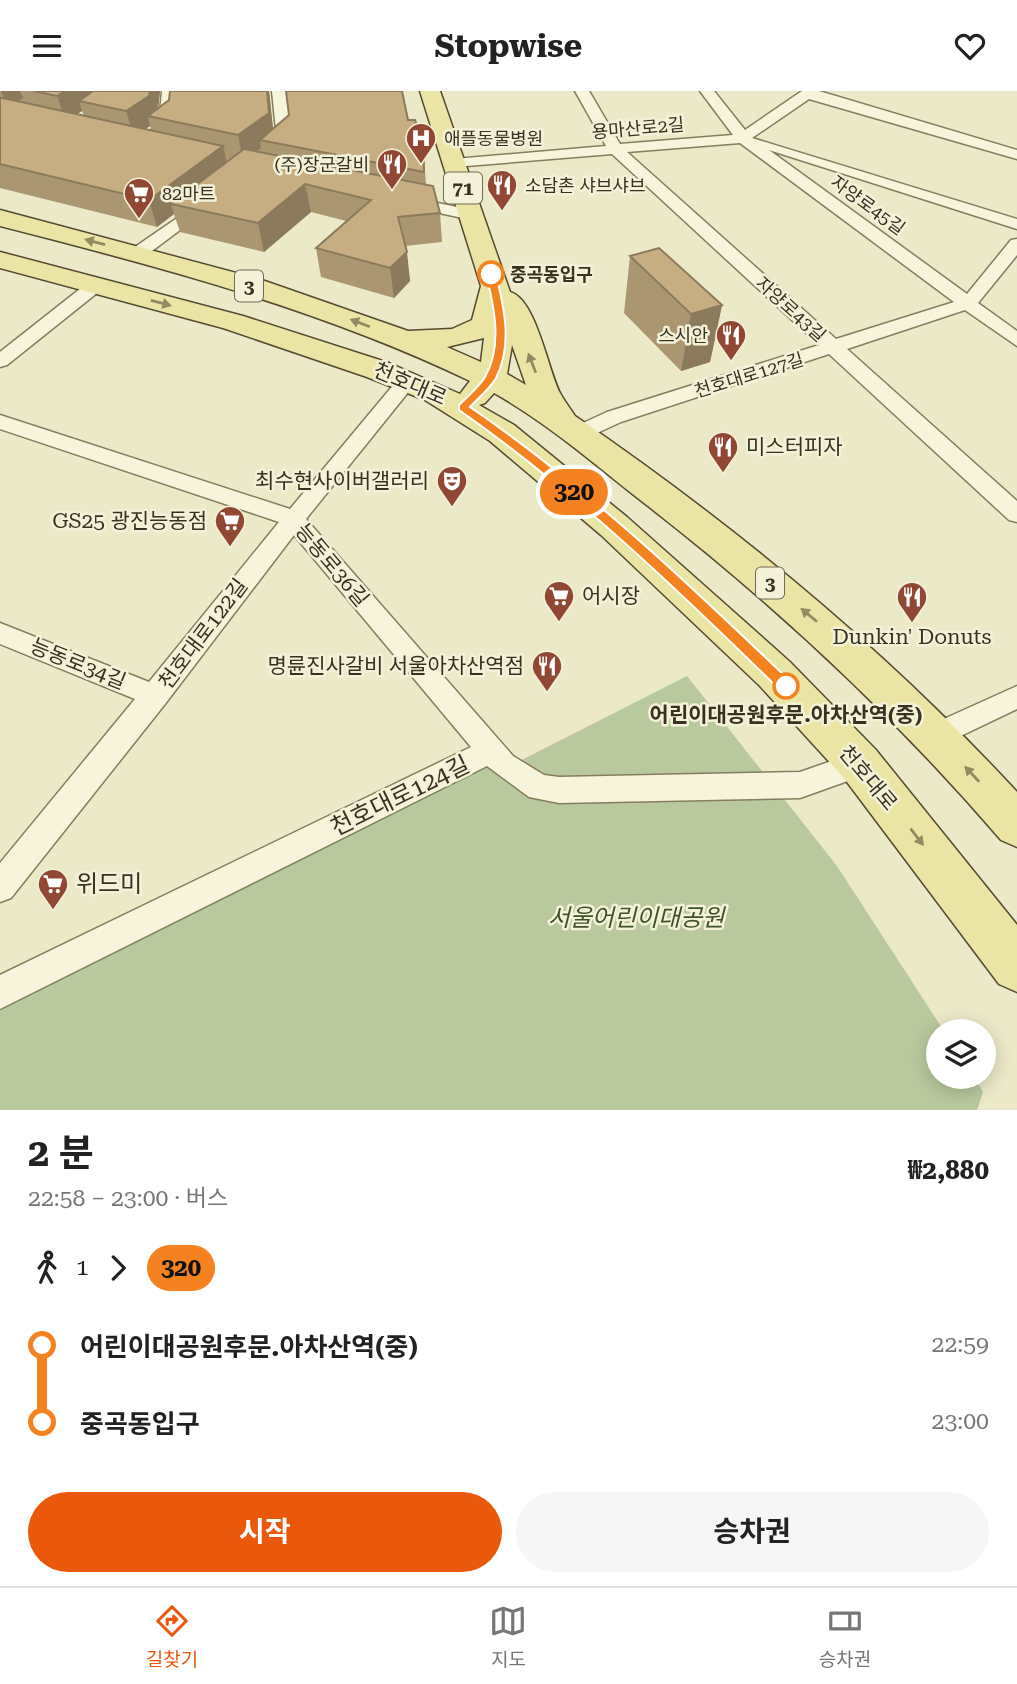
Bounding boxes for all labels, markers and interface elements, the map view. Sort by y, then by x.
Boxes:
icon: menu [28,27,66,65]
text: Stopwise [435,27,582,65]
icon: heart [951,27,989,65]
street label: 용마산로2길 [591,113,685,143]
hospital icon: 애플동물병원 [404,121,438,165]
place label: 애플동물병원 [444,128,543,149]
restaurant icon: (주)장군갈비 [375,147,409,191]
place label: (주)장군갈비 [274,154,369,175]
restaurant icon: 소담촌 샤브샤브 [485,168,519,212]
street label: 자양로45길 [827,171,909,239]
road number: 71 [444,173,482,204]
place label: 소담촌 샤브샤브 [525,175,645,196]
supermarket icon: 82마트 [122,176,156,220]
place label: 82마트 [162,183,215,204]
one-way arrow [84,236,106,247]
marker: 중곡동입구 [478,261,504,287]
place label: 중곡동입구 [510,264,593,285]
road number: 3 [235,271,263,301]
street label: 자양로43길 [752,272,830,346]
one-way arrow [150,298,172,309]
one-way arrow [349,317,370,328]
restaurant icon: 스시안 [714,318,748,362]
place label: 스시안 [658,325,708,346]
street label: 천호대로127길 [692,348,806,402]
one-way arrow [527,352,538,373]
street label: 천호대로 [370,358,450,410]
restaurant icon: 미스터피자 [706,430,740,474]
place label: 미스터피자 [746,435,843,459]
theatre icon: 최수현사이버갤러리 [435,464,469,508]
place label: 최수현사이버갤러리 [255,469,429,493]
line badge: 320 [534,469,614,515]
text: 320 [554,478,594,506]
supermarket icon: GS25 광진능동점 [213,504,247,548]
place label: GS25 광진능동점 [52,509,207,533]
street label: 능동로36길 [290,519,374,611]
road number: 3 [756,568,784,599]
street label: 천호대로122길 [154,574,252,694]
supermarket icon: 어시장 [542,579,576,623]
restaurant icon: Dunkin' Donuts [895,580,929,624]
place label: 어시장 [582,584,640,608]
one-way arrow [800,607,818,623]
place label: Dunkin' Donuts [833,625,991,649]
street label: 능동로34길 [27,634,129,694]
restaurant icon: 명륜진사갈비 서울아차산역점 [530,649,564,693]
place label: 명륜진사갈비 서울아차산역점 [268,654,524,678]
marker: 어린이대공원후문.아차산역(중) [773,673,799,699]
place label: 어린이대공원후문.아차산역(중) [650,703,922,727]
street label: 천호대로 [834,741,902,815]
street label: 천호대로124길 [326,750,474,842]
one-way arrow [965,766,981,783]
one-way arrow [909,828,924,846]
supermarket icon: 위드미 [36,867,70,911]
place label: 위드미 [76,870,142,898]
park label: 서울어린이대공원 [548,904,726,932]
map controls [926,1019,996,1089]
button: layers [926,1019,996,1089]
text: 2 분 [28,1131,94,1175]
text: ₩2,880 [908,1155,989,1185]
text: 22:58 – 23:00 · 버스 [28,1185,228,1212]
icon: walk [28,1249,66,1287]
icon: forward [99,1249,137,1287]
text: 1 [76,1254,89,1281]
text: 320 [161,1254,201,1282]
text: 22:59 [932,1331,989,1358]
text: 어린이대공원후문.아차산역(중) [80,1332,418,1362]
text: 23:00 [932,1408,989,1435]
text: 중곡동입구 [80,1409,200,1439]
button: 시작 [28,1492,502,1572]
button: 승차권 [516,1492,989,1572]
tab: 길찾기 [146,1602,198,1671]
tab: 지도 [489,1602,527,1671]
tab: 승차권 [819,1602,871,1671]

